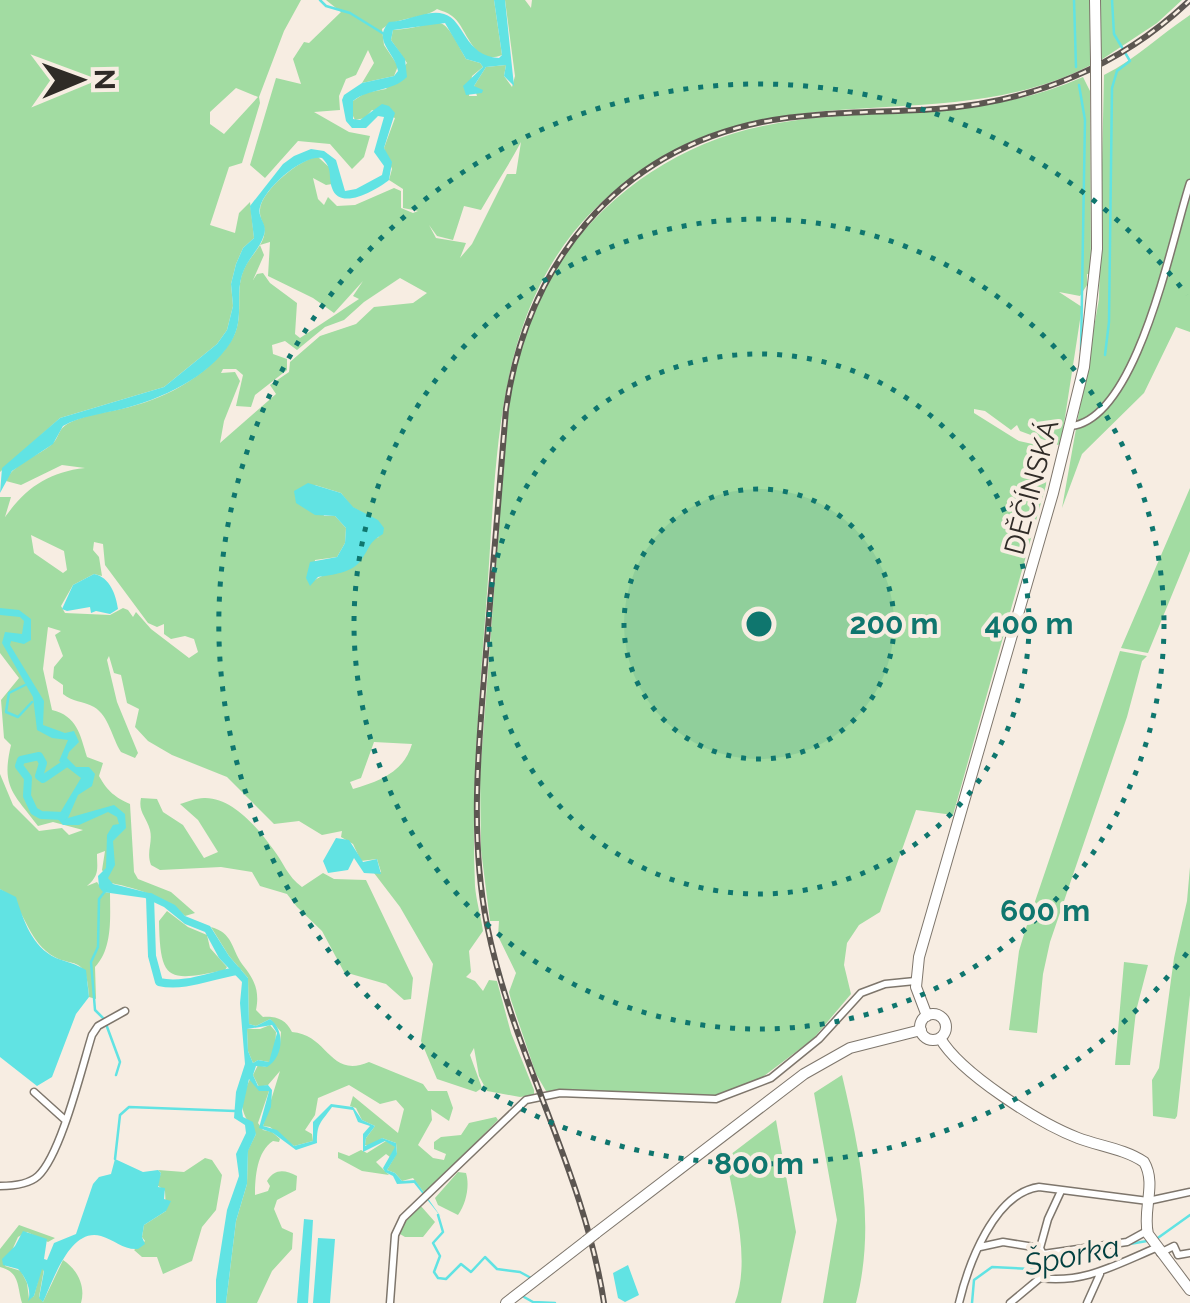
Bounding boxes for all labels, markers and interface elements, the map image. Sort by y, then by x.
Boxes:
north arrow [30,30,130,130]
text: N [88,69,121,91]
street label: DĚČÍNSKÁ [998,416,1065,558]
centre of rings [741,606,777,642]
text: 200 m [850,606,938,641]
text: 400 m [984,606,1074,641]
text: 600 m [1000,893,1090,928]
text: 800 m [714,1146,804,1181]
water label: Šporka [1020,1227,1123,1283]

